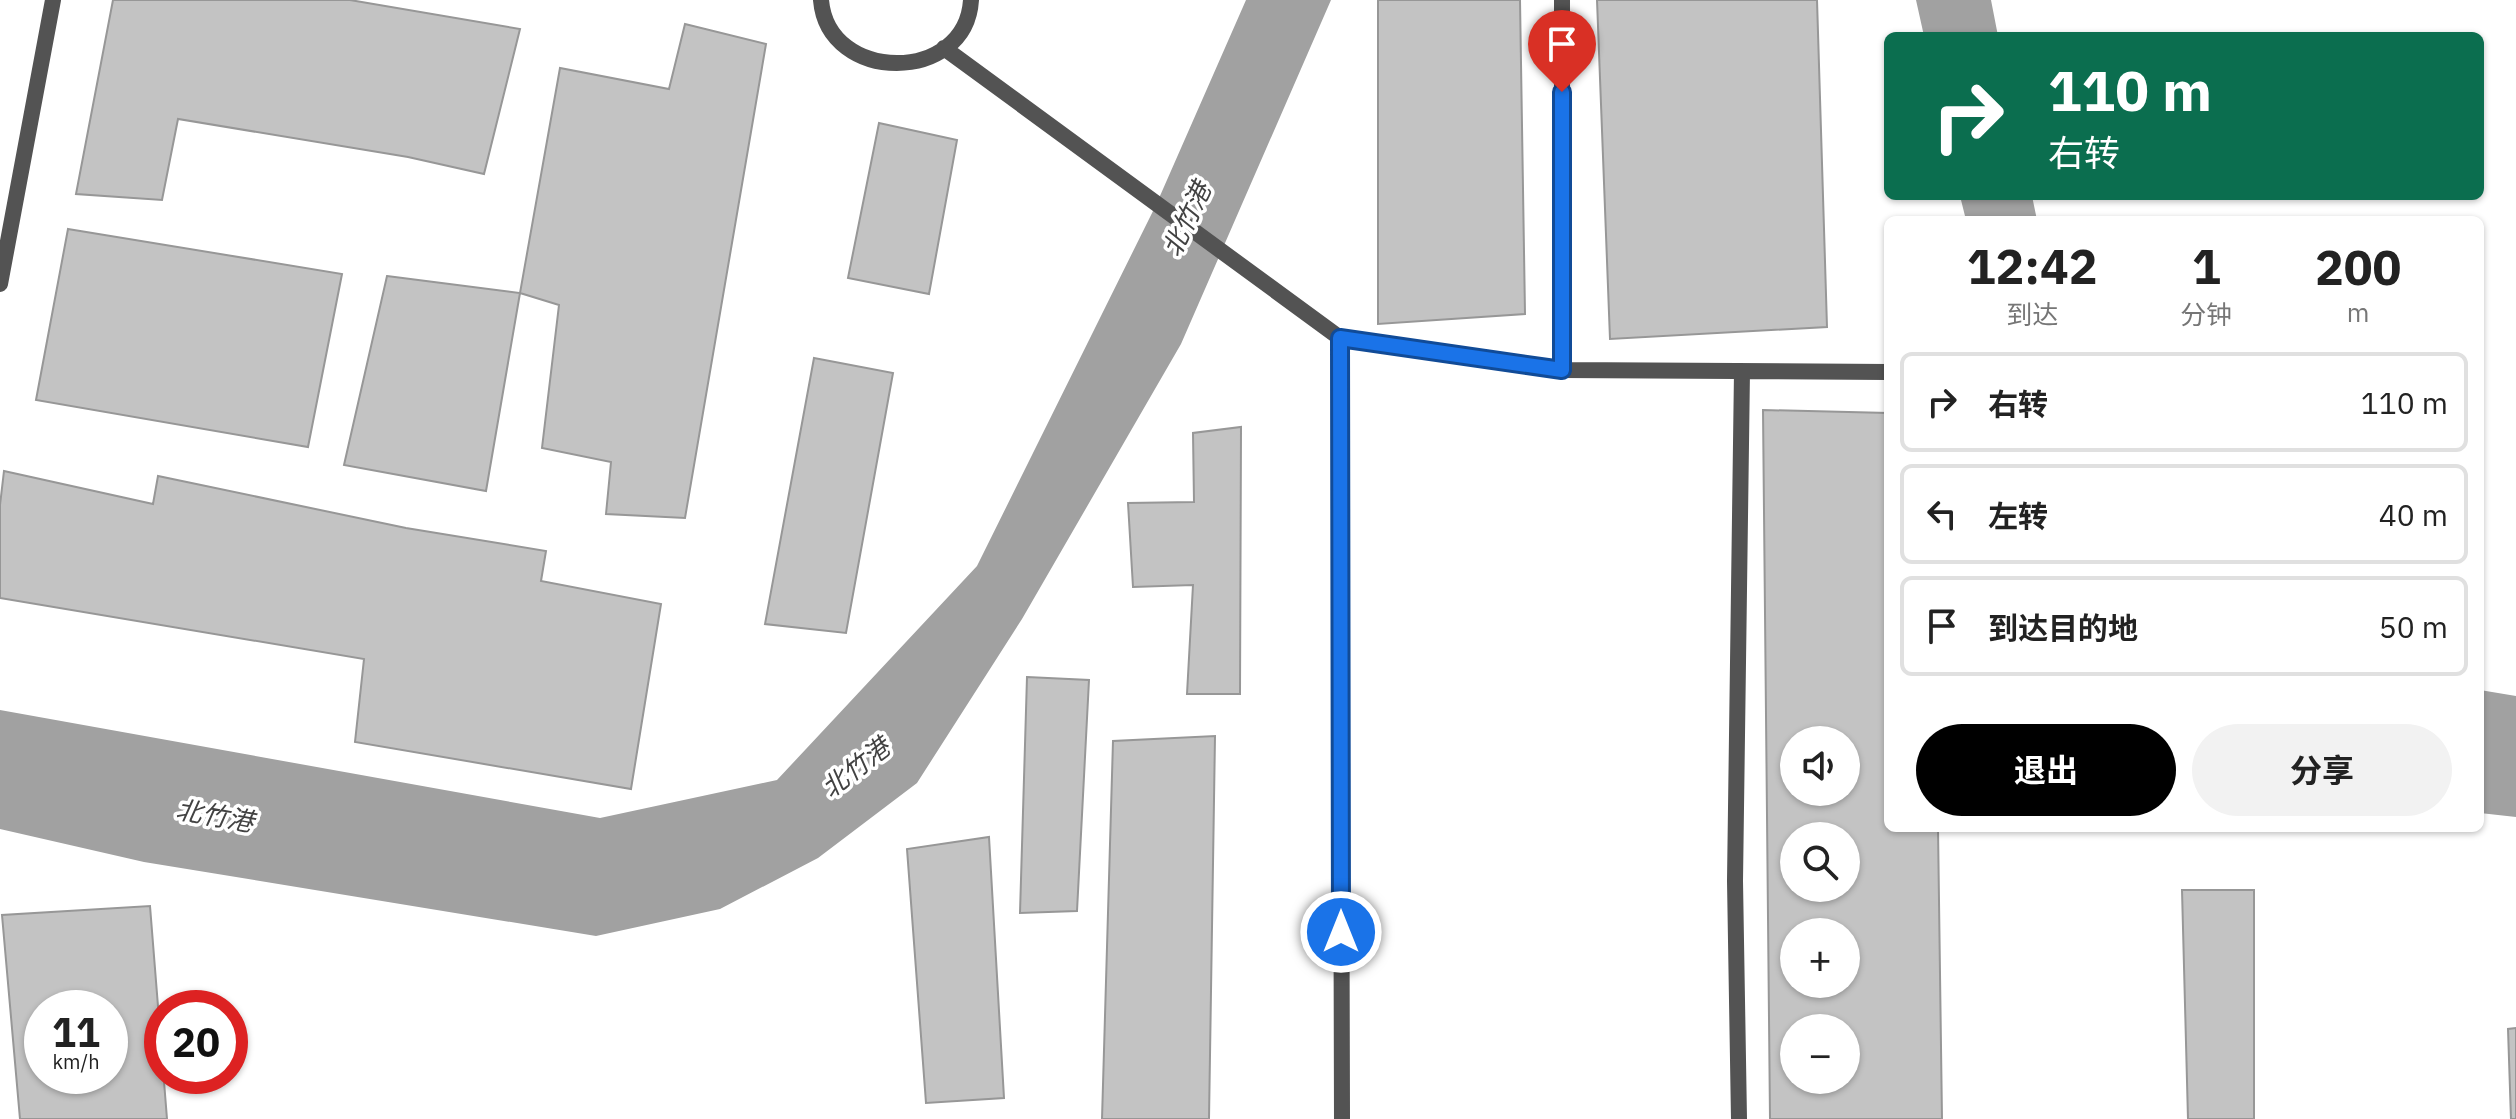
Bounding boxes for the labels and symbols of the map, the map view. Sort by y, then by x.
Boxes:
pin [1528,10,1596,92]
water label: 北竹港 [1154,173,1220,262]
water label: 北竹港 [814,727,899,804]
water label: 北竹港 [174,791,260,839]
position arrow [1299,890,1383,974]
speed limit sign: 20 [144,990,248,1094]

